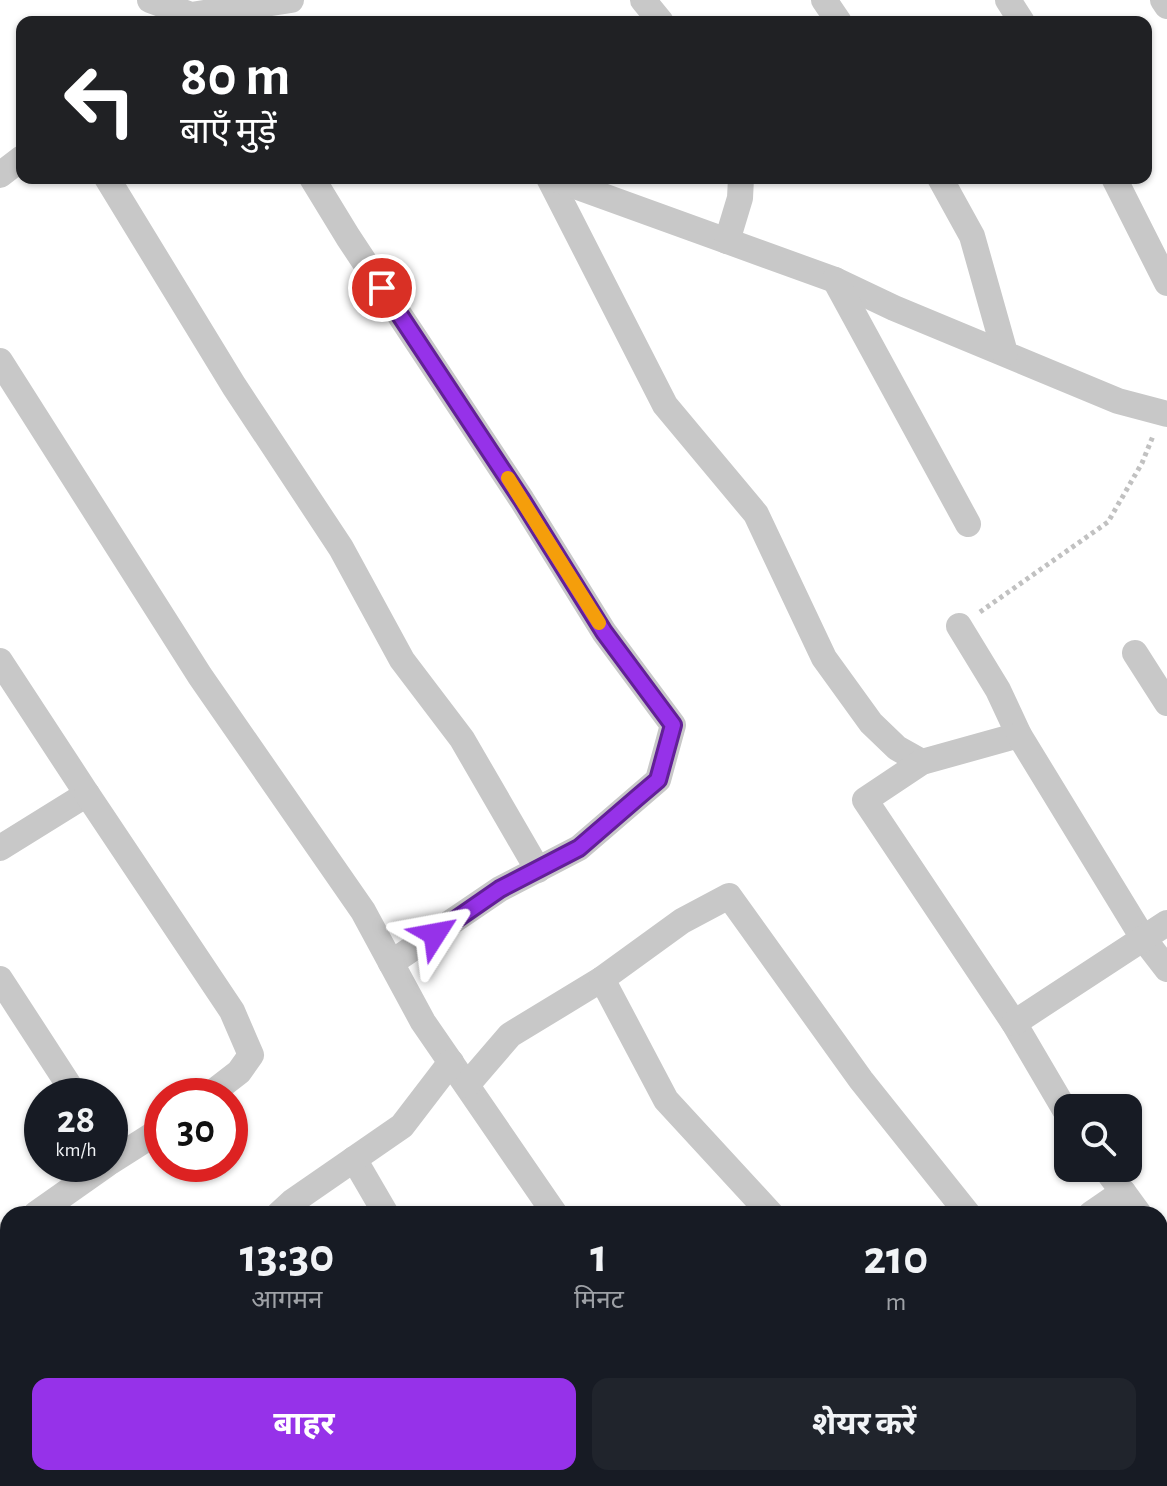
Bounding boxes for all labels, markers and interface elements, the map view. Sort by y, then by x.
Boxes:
icon: left [48,48,152,152]
text: 80 m [180,49,290,105]
text: बाएँ मुड़ें [180,114,277,150]
pin [348,254,416,322]
icon: arrive [360,266,404,310]
position arrow [393,892,477,976]
speed limit sign: 30 [144,1078,248,1182]
map controls [1054,1094,1142,1182]
button: search [1054,1094,1142,1182]
text: 28 [57,1100,95,1140]
text: km/h [55,1140,97,1160]
text: 13:30 [240,1233,334,1281]
text: 1 [590,1233,607,1281]
text: 210 [863,1235,928,1283]
text: आगमन [251,1287,323,1313]
text: मिनट [574,1287,624,1313]
text: m [885,1289,906,1315]
button: बाहर [32,1378,576,1470]
button: शेयर करें [592,1378,1136,1470]

